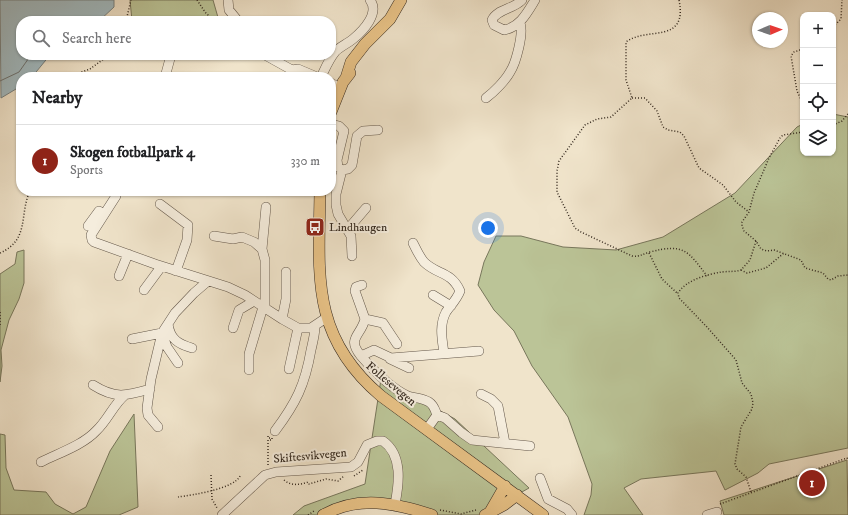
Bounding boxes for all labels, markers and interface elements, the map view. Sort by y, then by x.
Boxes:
north arrow [752,12,788,48]
map controls [800,12,836,156]
button: + [800,12,836,48]
search box [16,16,336,60]
icon: search [30,27,52,49]
text: Search here [62,29,131,48]
button: − [800,48,836,84]
button: locate [800,84,836,120]
text: Nearby [32,87,82,109]
button: layers [800,120,836,156]
text: Skogen fotballpark 4 [70,143,195,162]
text: 1 [43,153,47,169]
text: 330 m [291,153,320,169]
text: Sports [70,162,103,178]
bus stop icon: Lindhaugen [304,216,326,238]
your location [478,218,498,238]
place label: Lindhaugen [329,220,388,235]
street label: Follesevegen [363,359,420,410]
street label: Skiftesvikvegen [273,445,348,467]
pin: 1 [799,468,825,498]

